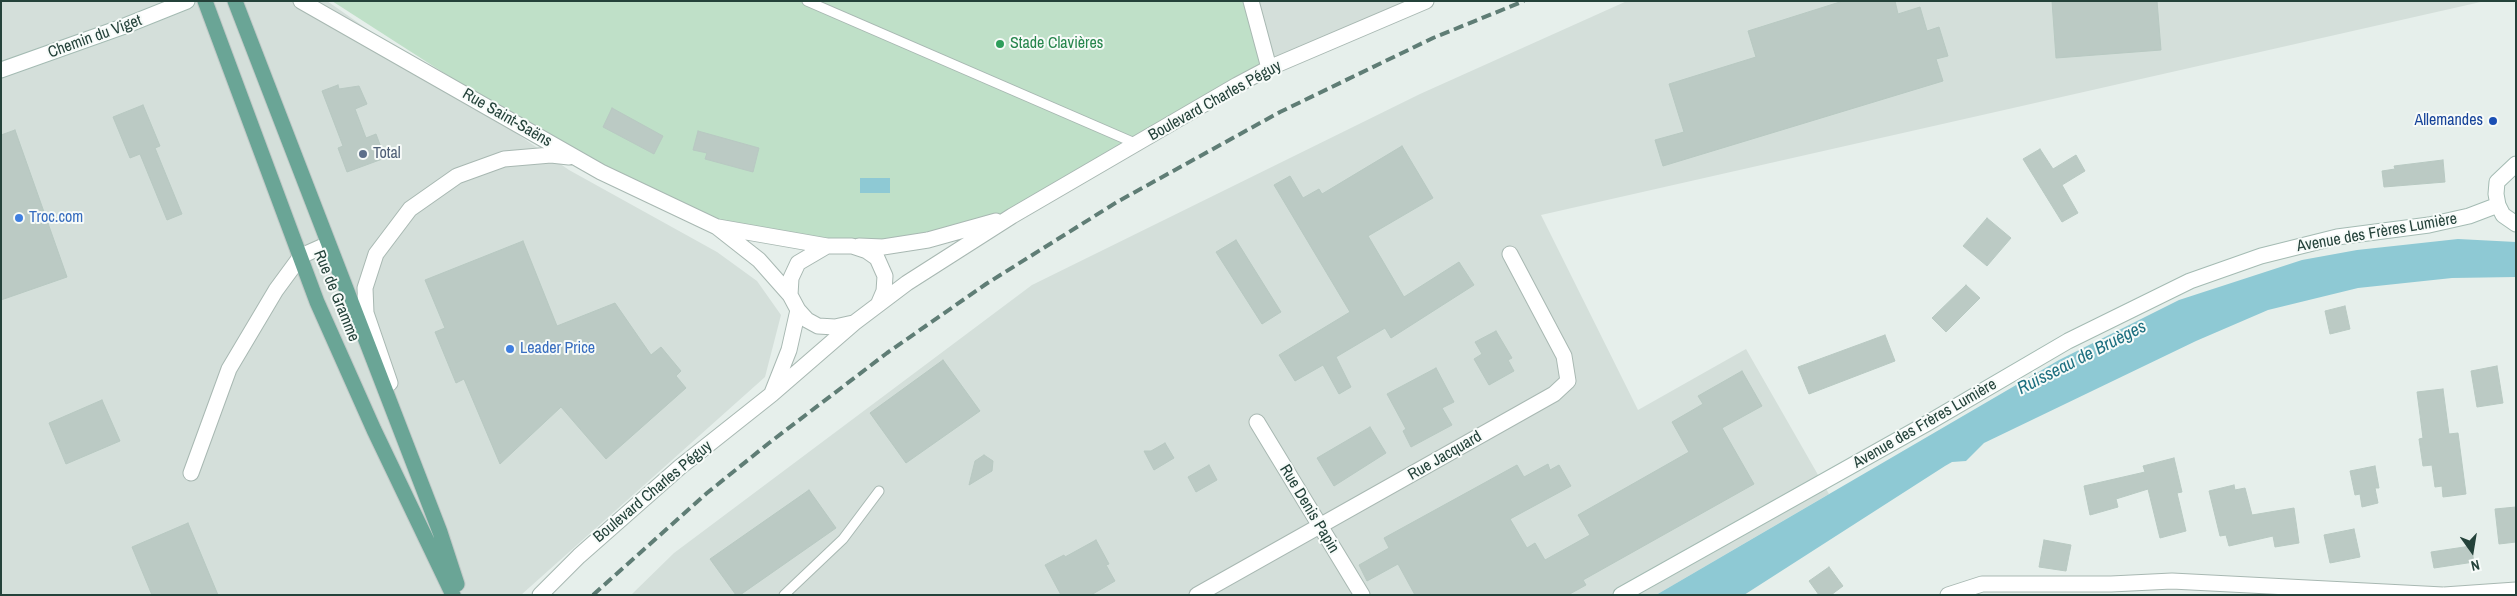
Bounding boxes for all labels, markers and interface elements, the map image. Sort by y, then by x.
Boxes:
street label: Chemin du Viget [46,11,144,63]
place label: Stade Clavières [1010,34,1103,54]
marker: Stade Clavières [994,38,1006,50]
street label: Boulevard Charles Péguy [1145,57,1285,145]
street label: Rue Saint-Saëns [459,85,555,151]
place label: Allemandes [2414,111,2483,131]
marker: Allemandes [2487,115,2499,127]
place label: Total [373,144,401,164]
marker: Total [357,148,369,160]
place label: Troc.com [29,208,83,228]
street label: Avenue des Frères Lumière [2295,209,2459,257]
marker: Troc.com [13,212,25,224]
street label: Rue de Gramme [309,247,363,345]
water label: Ruisseau de Bruèges [2014,316,2150,400]
place label: Leader Price [520,339,595,359]
marker: Leader Price [504,343,516,355]
street label: Avenue des Frères Lumière [1850,375,2000,473]
street label: Rue Jacquard [1405,427,1485,485]
street label: Boulevard Charles Péguy [590,437,716,547]
street label: Rue Denis Papin [1275,461,1343,557]
north arrow [2447,526,2497,576]
text: N [2469,556,2481,575]

